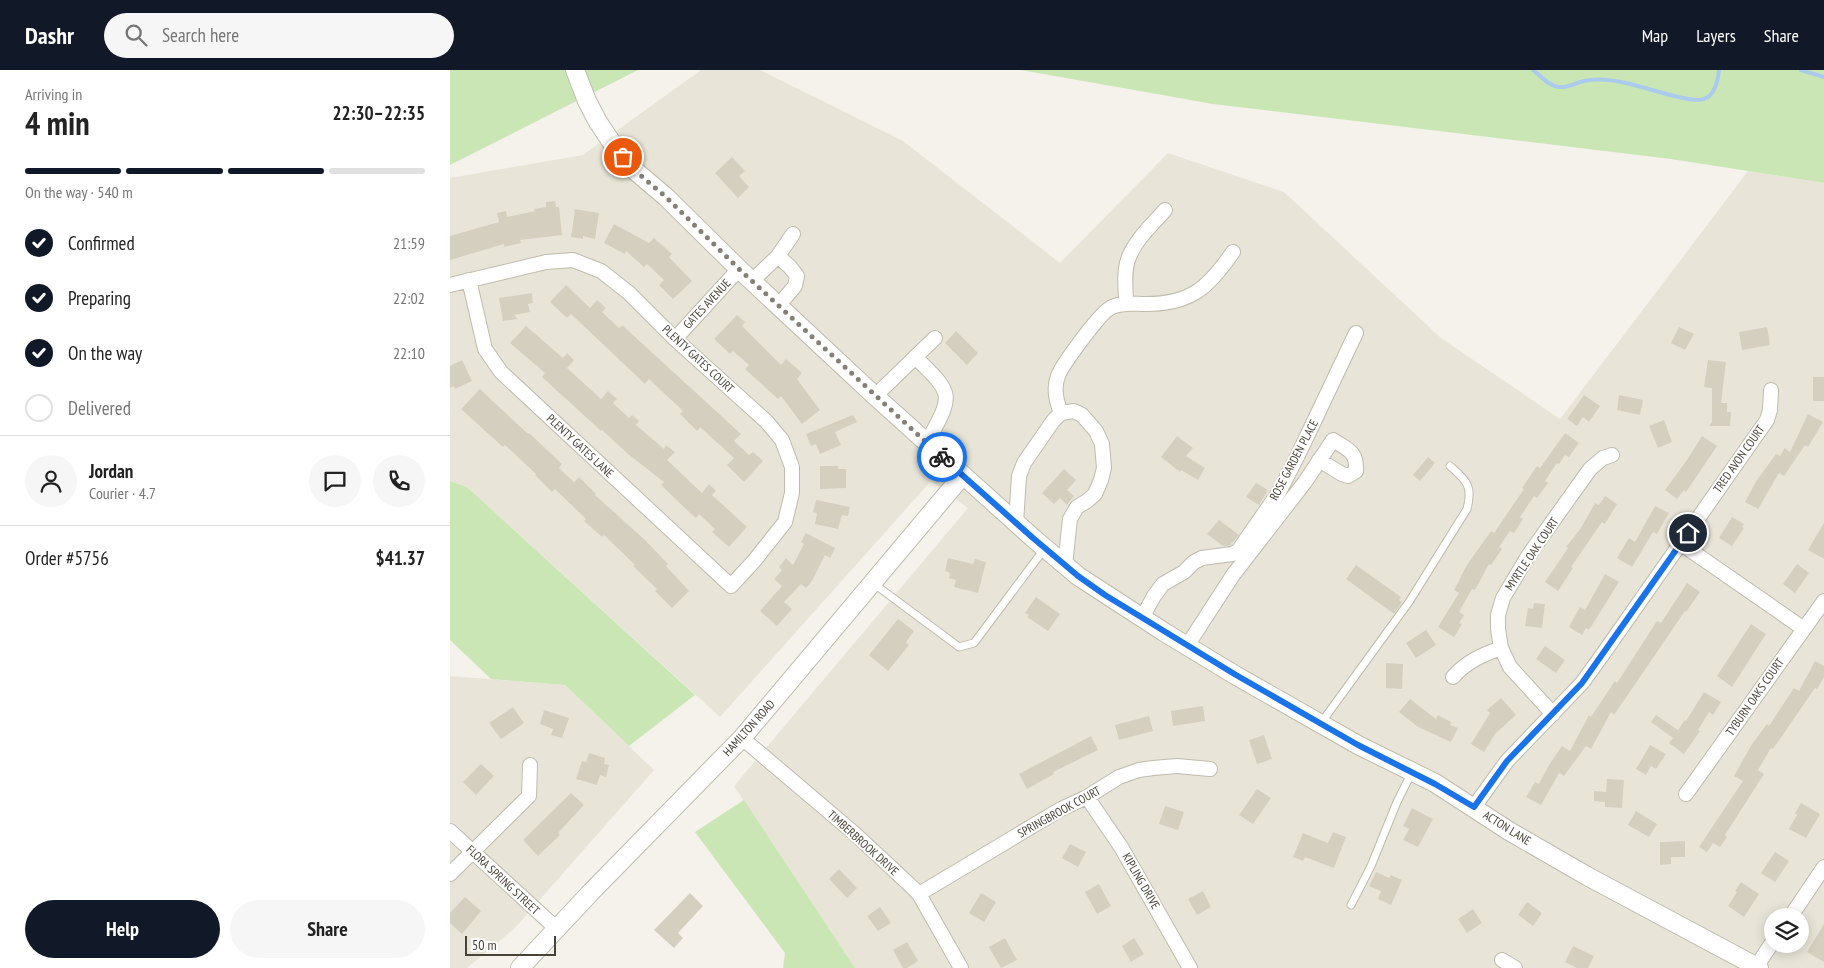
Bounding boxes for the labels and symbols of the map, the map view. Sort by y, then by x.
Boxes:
pin [602,136,644,178]
street label: GATES AVENUE [680,276,733,332]
street label: PLENTY GATES COURT [659,322,738,396]
street label: PLENTY GATES LANE [544,411,617,481]
street label: ROSE GARDEN PLACE [1266,417,1321,503]
street label: TRED AVON COURT [1710,421,1768,496]
courier [917,432,967,482]
pin [1667,512,1709,554]
street label: MYRTLE OAK COURT [1502,514,1562,593]
street label: TYBURN OAKS COURT [1722,654,1787,738]
street label: HAMILTON ROAD [719,696,778,759]
street label: SPRINGBROOK COURT [1015,782,1103,841]
street label: TIMBERBROOK DRIVE [825,807,902,878]
street label: ACTON LANE [1481,807,1534,848]
street label: FLORA SPRING STREET [463,842,544,918]
street label: KIPLING DRIVE [1119,850,1164,912]
scale bar [465,933,556,956]

